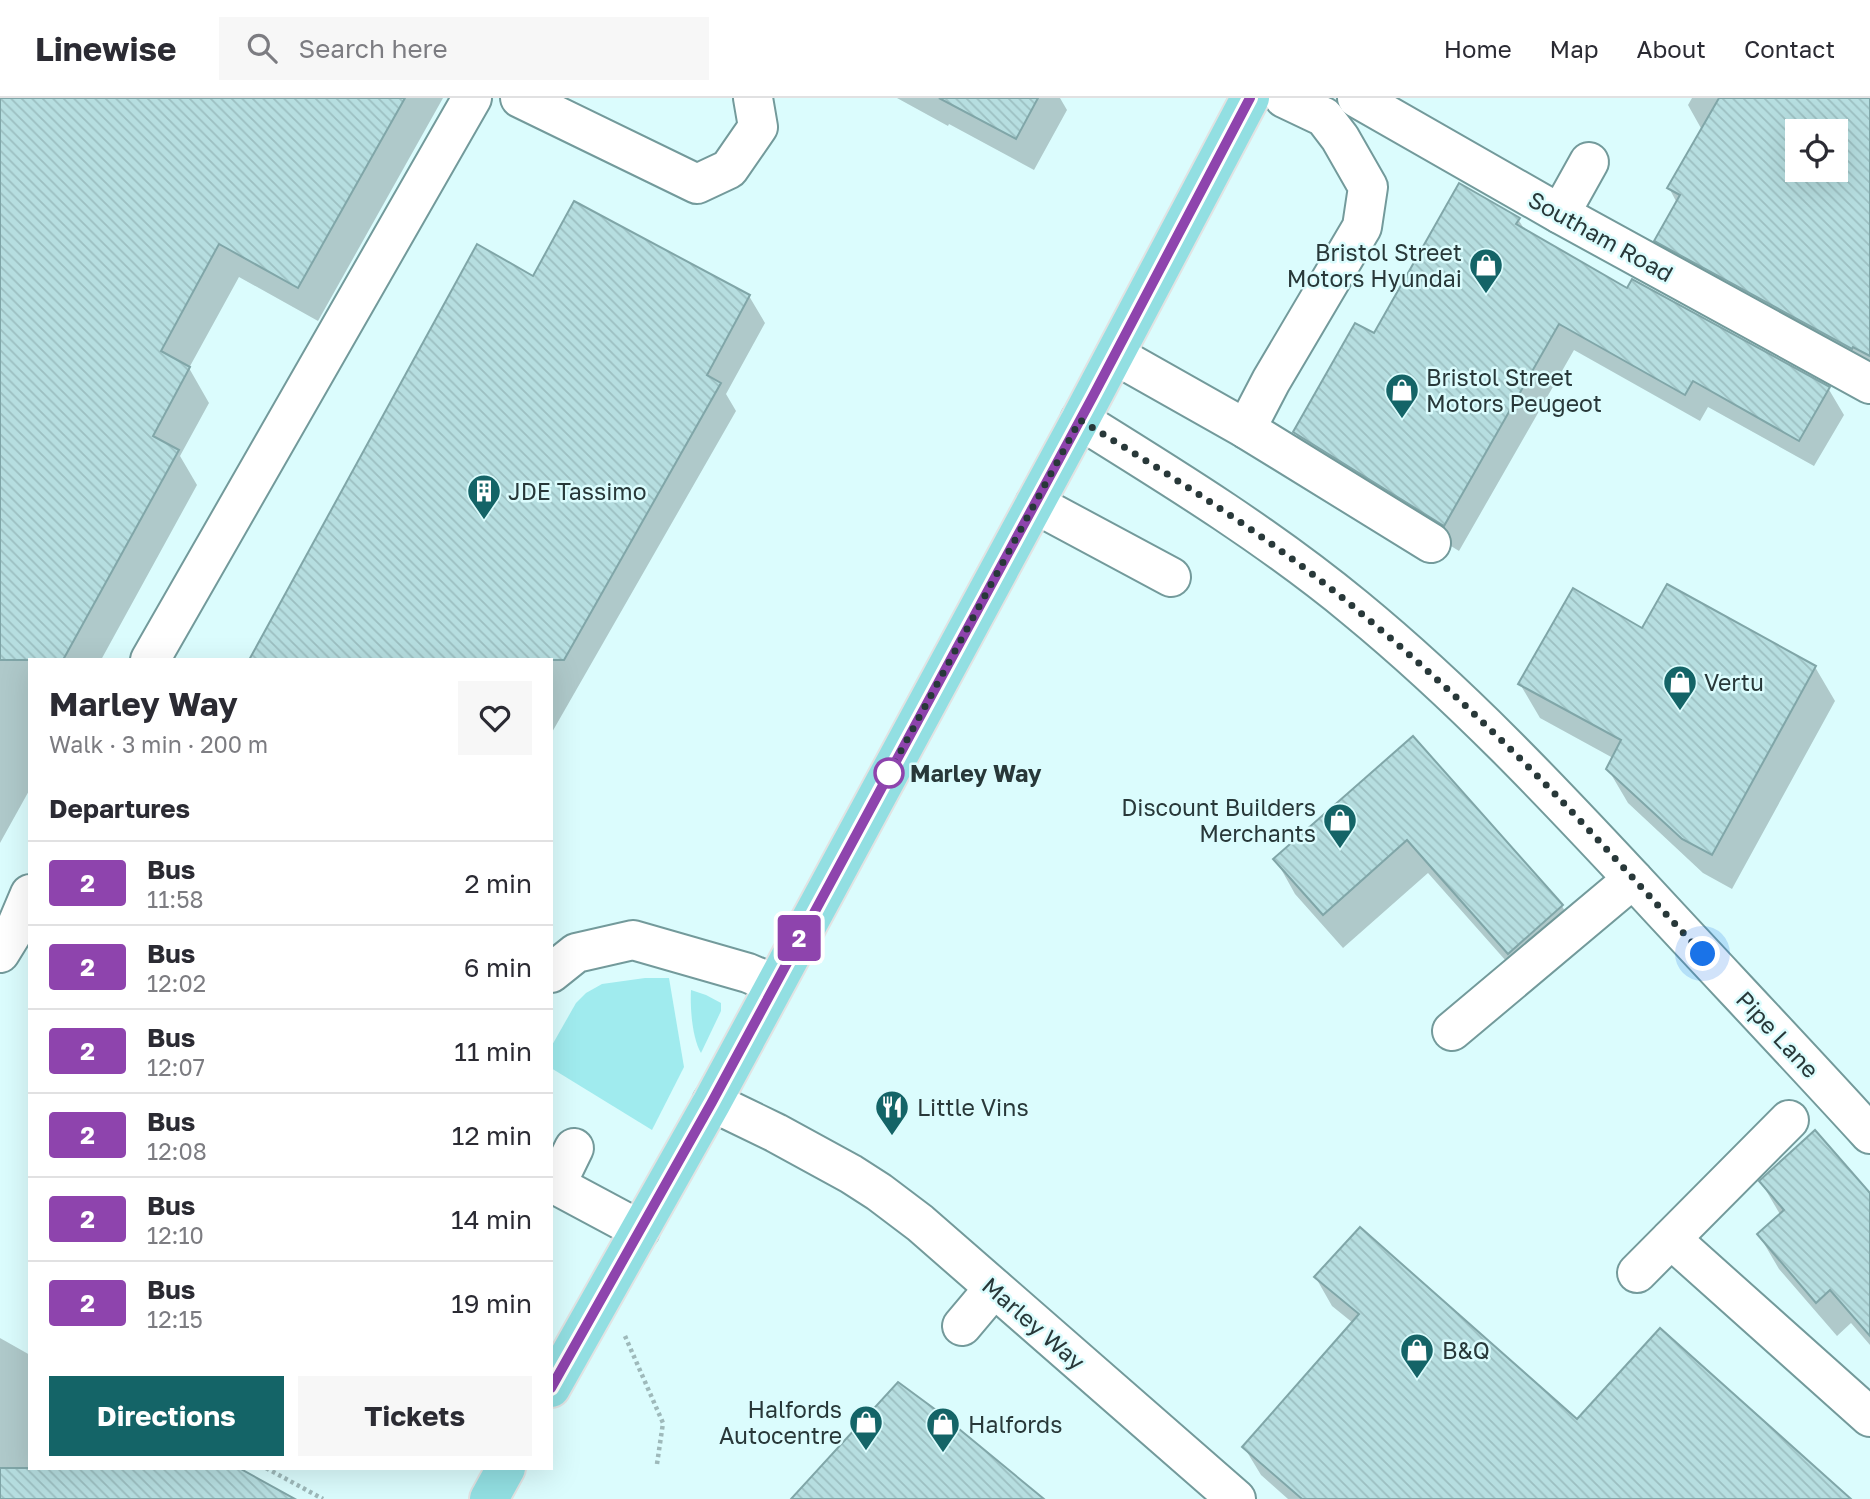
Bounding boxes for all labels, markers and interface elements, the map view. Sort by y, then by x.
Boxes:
search box [219,17,709,80]
text: Linewise [35,29,177,68]
icon: search [243,29,281,67]
text: Search here [299,33,448,64]
text: Home [1444,34,1512,63]
text: Map [1550,34,1599,63]
text: About [1637,34,1706,63]
text: Contact [1744,34,1835,63]
map controls [1785,119,1848,182]
button: locate [1785,119,1848,182]
street label: Southam Road [1524,185,1678,287]
place label: Bristol Street Motors Hyundai [1287,238,1462,292]
shop icon: Bristol Street Motors Hyundai [1467,246,1505,295]
place label: Bristol Street Motors Peugeot [1426,363,1602,417]
shop icon: Bristol Street Motors Peugeot [1383,371,1421,420]
building icon: JDE Tassimo [465,472,503,521]
place label: JDE Tassimo [508,477,647,505]
shop icon: Vertu [1661,663,1699,712]
place label: Vertu [1704,668,1764,696]
button: heart [458,681,532,755]
text: Marley Way [49,684,238,723]
text: Walk · 3 min · 200 m [49,730,268,758]
marker: Marley Way [874,758,904,788]
place label: Marley Way [910,759,1042,787]
text: Departures [49,793,190,824]
place label: Discount Builders Merchants [1121,793,1316,847]
shop icon: Discount Builders Merchants [1321,801,1359,850]
text: Bus [147,854,195,885]
text: 2 [80,868,95,897]
text: 2 min [464,868,532,899]
text: 11:58 [147,885,204,913]
line badge: 2 [776,915,822,961]
text: 2 [792,923,806,952]
your location [1685,936,1720,971]
text: Bus [147,938,195,969]
text: 2 [80,952,95,981]
text: 6 min [464,952,532,983]
text: 12:02 [147,969,206,997]
street label: Pipe Lane [1731,985,1825,1083]
text: Bus [147,1022,195,1053]
text: 2 [80,1036,95,1065]
text: 11 min [454,1036,532,1067]
text: 12:07 [147,1053,205,1081]
restaurant icon: Little Vins [873,1088,911,1137]
place label: Little Vins [917,1093,1029,1121]
text: Bus [147,1106,195,1137]
text: 2 [80,1120,95,1149]
text: 12 min [452,1120,532,1151]
text: 12:08 [147,1137,207,1165]
text: Bus [147,1190,195,1221]
text: 2 [80,1204,95,1233]
text: 14 min [451,1204,532,1235]
text: 12:10 [147,1221,204,1249]
street label: Marley Way [977,1271,1091,1375]
text: Bus [147,1274,195,1305]
text: 2 [80,1288,95,1317]
text: 19 min [451,1288,532,1319]
text: 12:15 [147,1305,203,1333]
shop icon: B&Q [1398,1331,1436,1380]
place label: B&Q [1442,1336,1490,1364]
button: Directions [49,1376,284,1456]
button: Tickets [298,1376,532,1456]
place label: Halfords Autocentre [719,1395,842,1449]
shop icon: Halfords Autocentre [847,1403,885,1452]
shop icon: Halfords [924,1405,962,1454]
place label: Halfords [968,1410,1062,1438]

